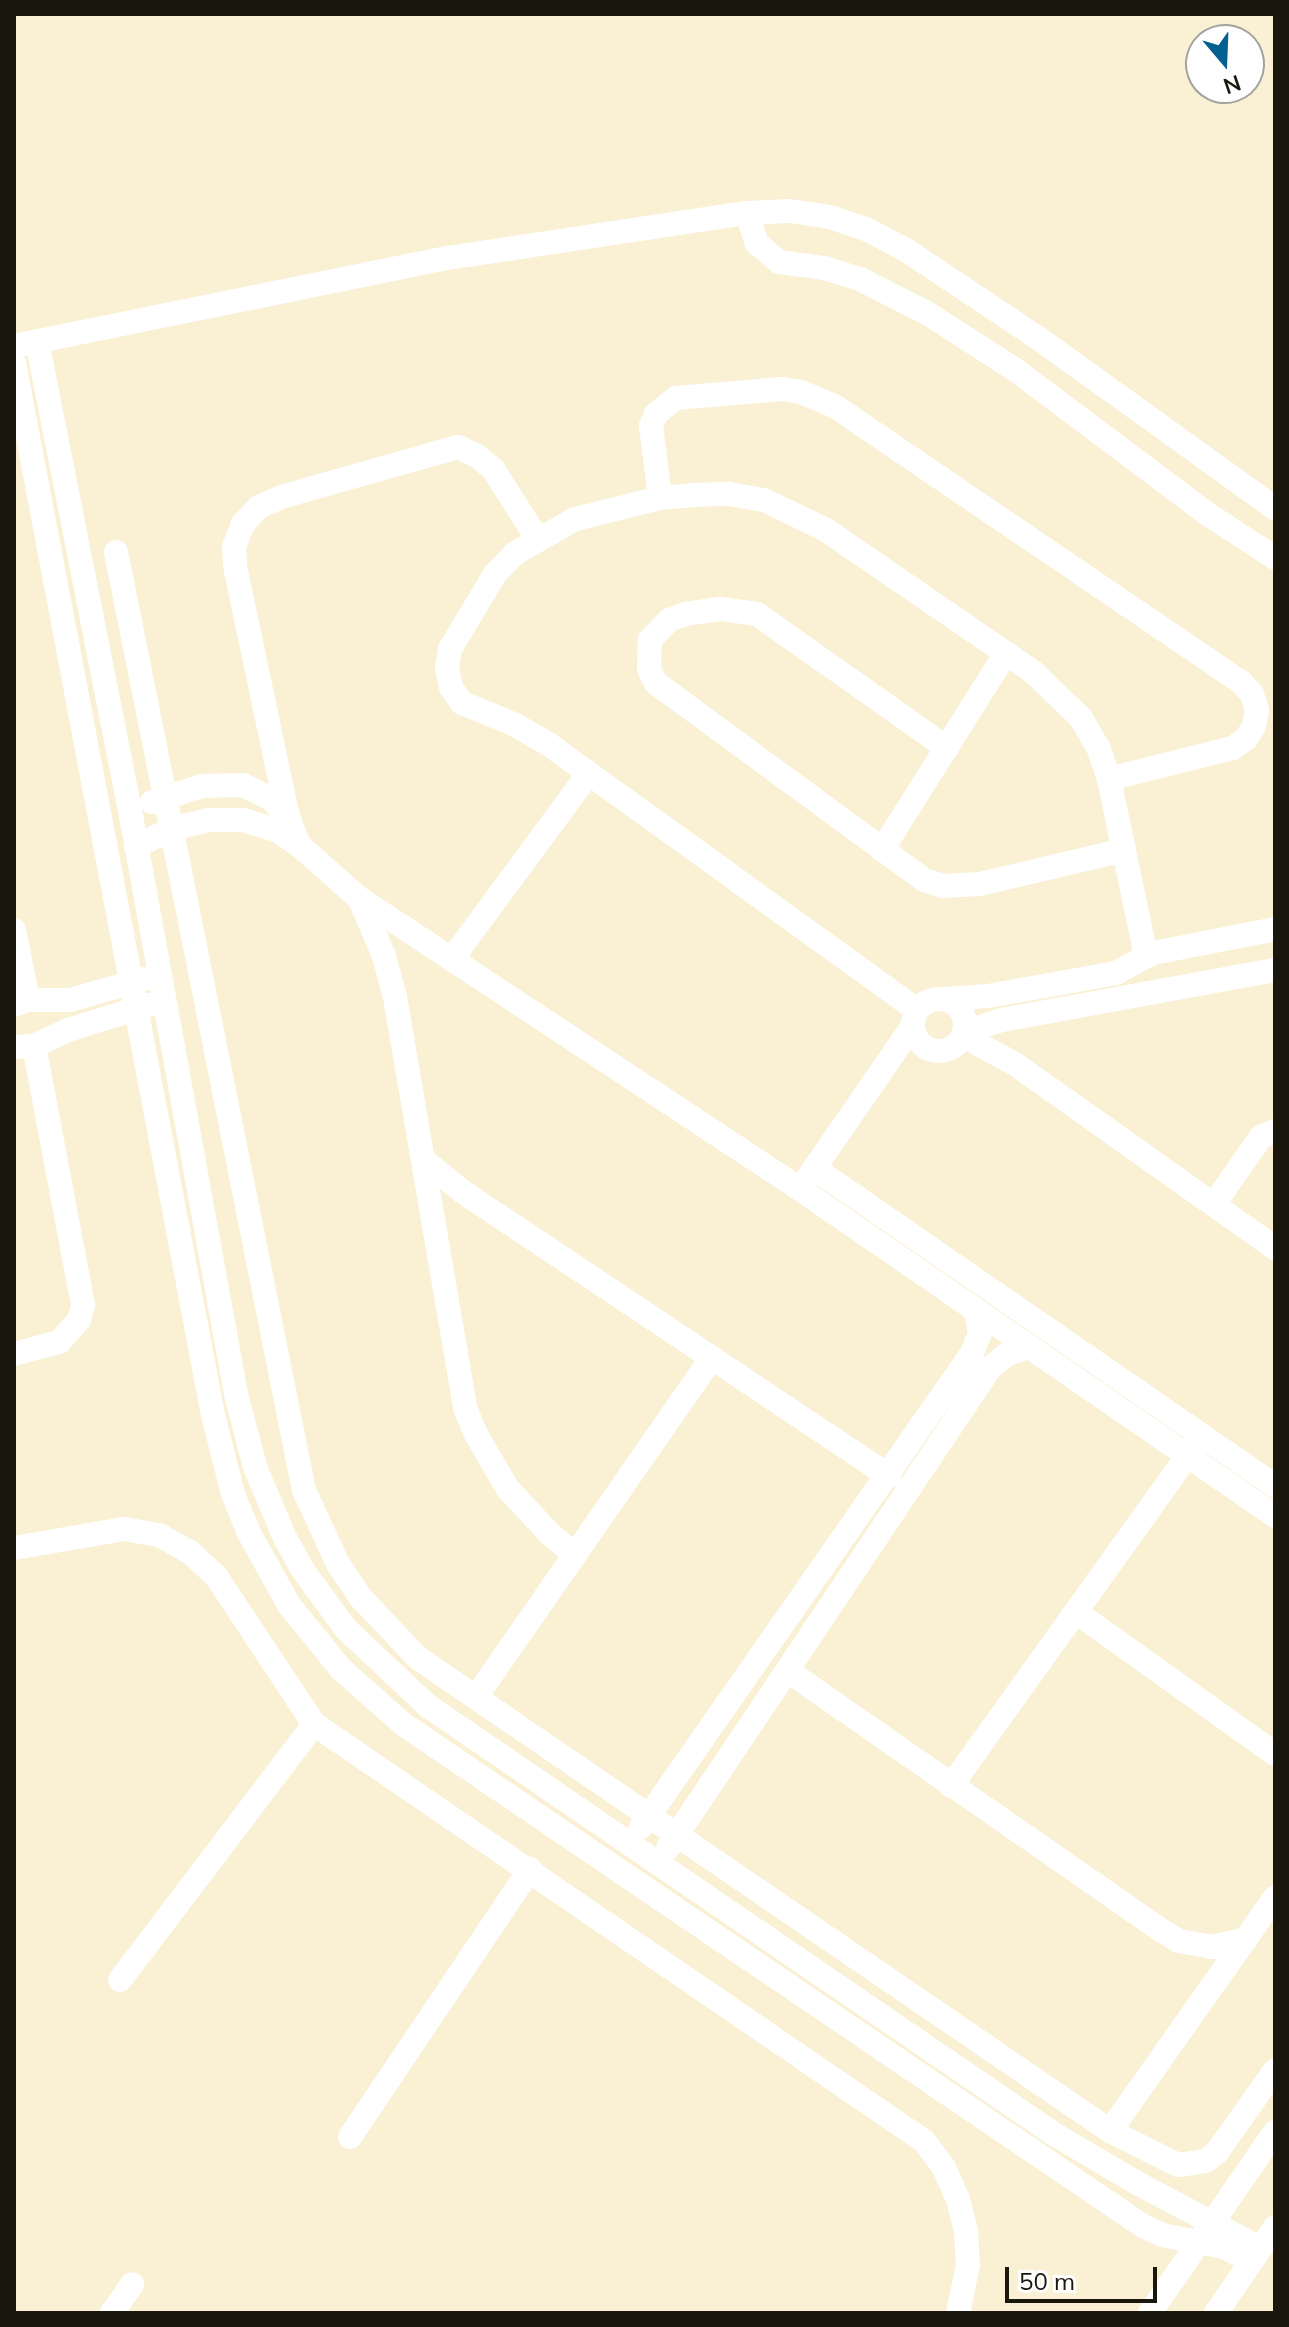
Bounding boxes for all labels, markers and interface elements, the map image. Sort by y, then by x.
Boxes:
north arrow [1185,24,1265,104]
text: N [1220,69,1245,101]
scale bar [1009,2251,1161,2301]
text: 50 m [1019,2266,1075,2296]

